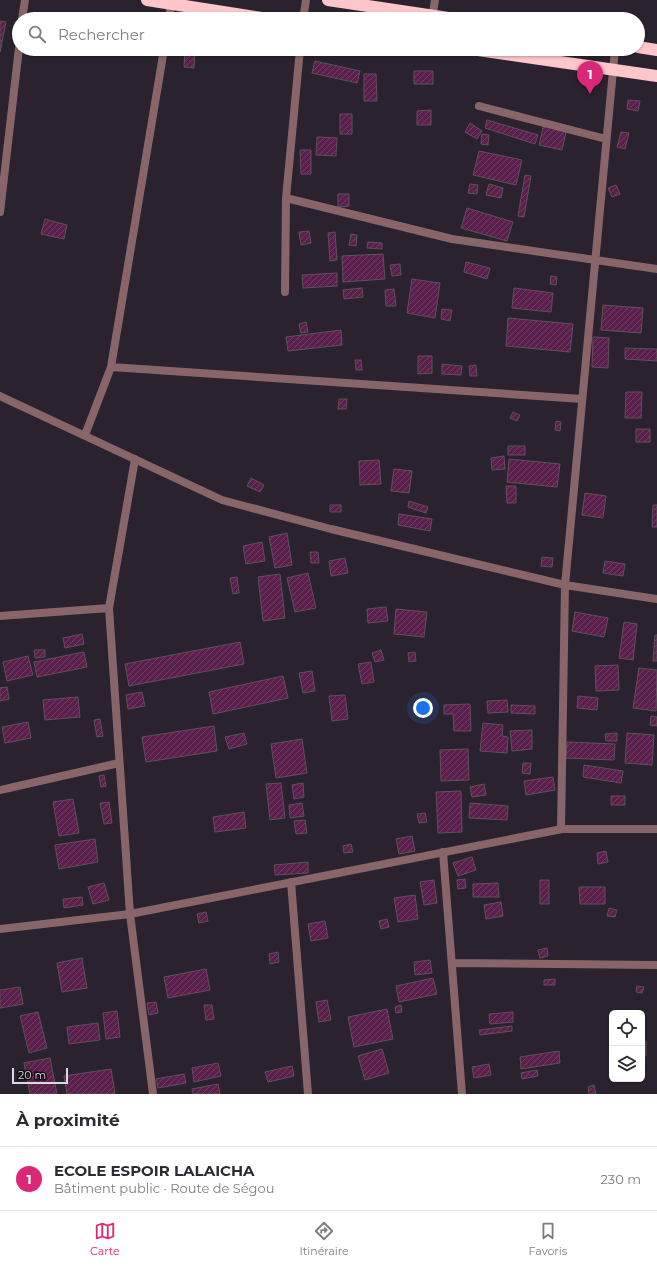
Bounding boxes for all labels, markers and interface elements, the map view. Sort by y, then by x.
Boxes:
search box [12,12,645,56]
icon: search [26,23,48,45]
text: Rechercher [58,25,145,44]
pin: 1 [577,61,603,94]
your location [413,698,433,718]
map controls [609,1010,645,1082]
button: locate [609,1010,645,1046]
button: layers [609,1046,645,1082]
scale bar [12,1066,68,1085]
text: 20 m [18,1068,46,1082]
text: À proximité [16,1110,120,1130]
text: ECOLE ESPOIR LALAICHA [54,1161,255,1180]
text: 1 [26,1171,32,1187]
text: 230 m [600,1171,641,1187]
text: Bâtiment public · Route de Ségou [54,1180,274,1196]
tab: Carte [90,1220,120,1258]
tab: Itinéraire [300,1220,349,1258]
tab: Favoris [529,1220,567,1258]

